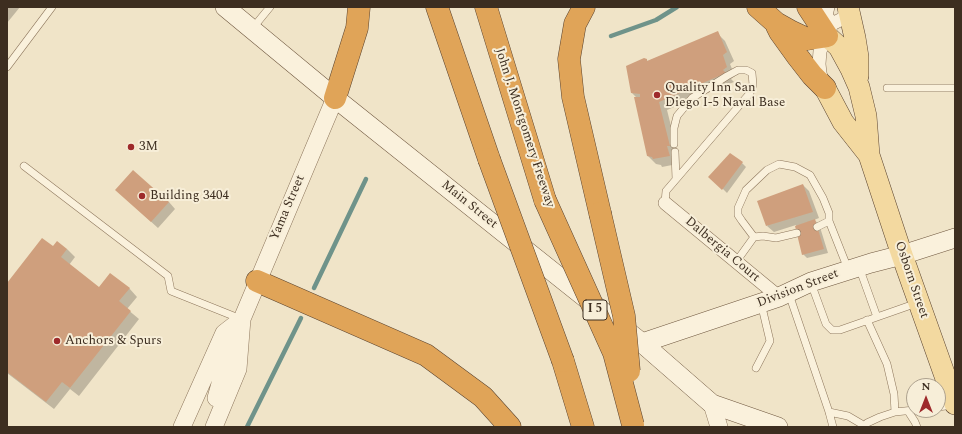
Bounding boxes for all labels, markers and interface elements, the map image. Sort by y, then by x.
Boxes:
street label: John J. Montgomery Freeway [491,46,557,210]
place label: Quality Inn San Diego I-5 Naval Base [665,80,785,111]
marker: Quality Inn San Diego I-5 Naval Base [652,90,662,100]
place label: 3M [139,139,158,155]
marker: 3M [126,142,136,152]
street label: Yama Street [267,173,309,243]
street label: Main Street [438,178,500,232]
place label: Building 3404 [150,188,229,204]
marker: Building 3404 [137,191,147,201]
street label: Dalbergia Court [681,214,763,286]
street label: Osborn Street [891,239,931,321]
street label: Division Street [755,266,841,312]
road number: I 5 [583,300,607,320]
place label: Anchors & Spurs [65,333,162,349]
marker: Anchors & Spurs [52,336,62,346]
north arrow [906,378,946,418]
text: N [922,378,930,395]

